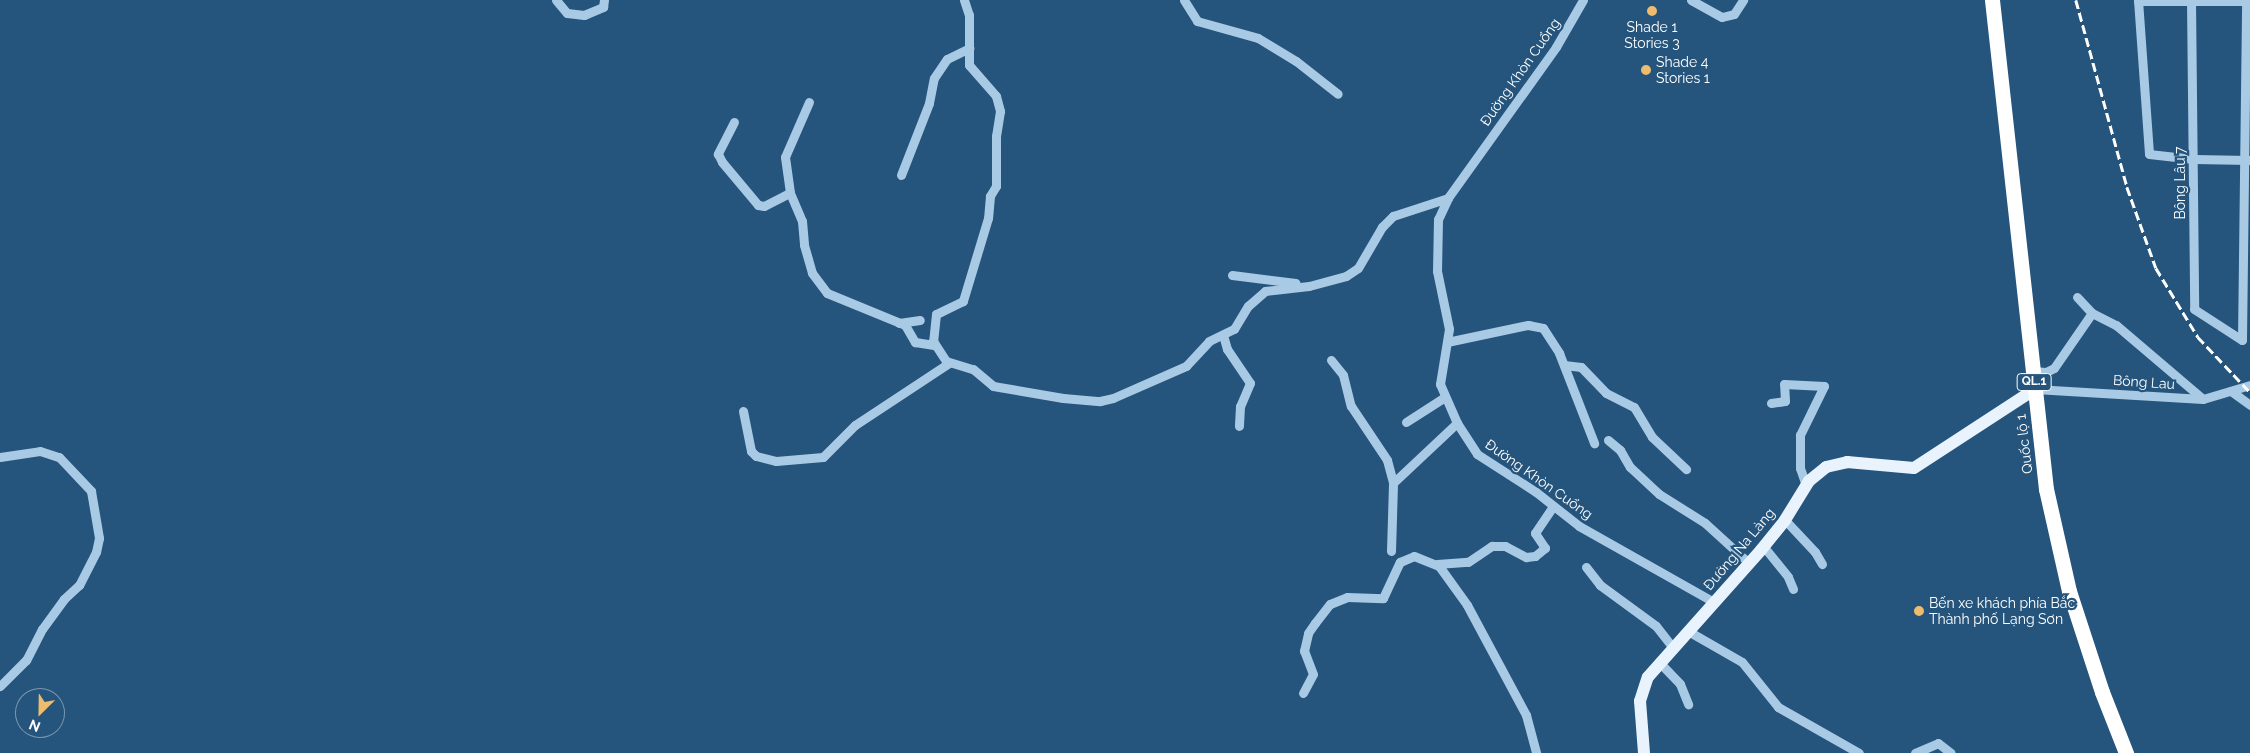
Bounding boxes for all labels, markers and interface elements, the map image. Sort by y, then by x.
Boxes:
marker: Shade 1 Stories 3 [1646,5,1658,17]
street label: Đường Khòn Cuổng [1477,15,1563,129]
place label: Shade 1 Stories 3 [1624,19,1680,52]
place label: Shade 4 Stories 1 [1656,54,1710,86]
marker: Shade 4 Stories 1 [1640,64,1652,76]
street label: Bông Lâu 7 [2172,146,2188,220]
street label: Bông Lau [2112,371,2176,393]
road number: QL.1 [2016,372,2052,392]
street label: Quốc lộ 1 [2012,413,2036,475]
street label: Đường Khòn Cuổng [1482,436,1596,522]
street label: Đường Na Làng [1700,505,1778,593]
place label: Bến xe khách phía Bắc Thành phố Lạng Sơn [1929,595,2075,628]
marker: Bến xe khách phía Bắc Thành phố Lạng Sơn [1913,605,1925,617]
north arrow [15,688,65,738]
text: N [26,716,43,735]

